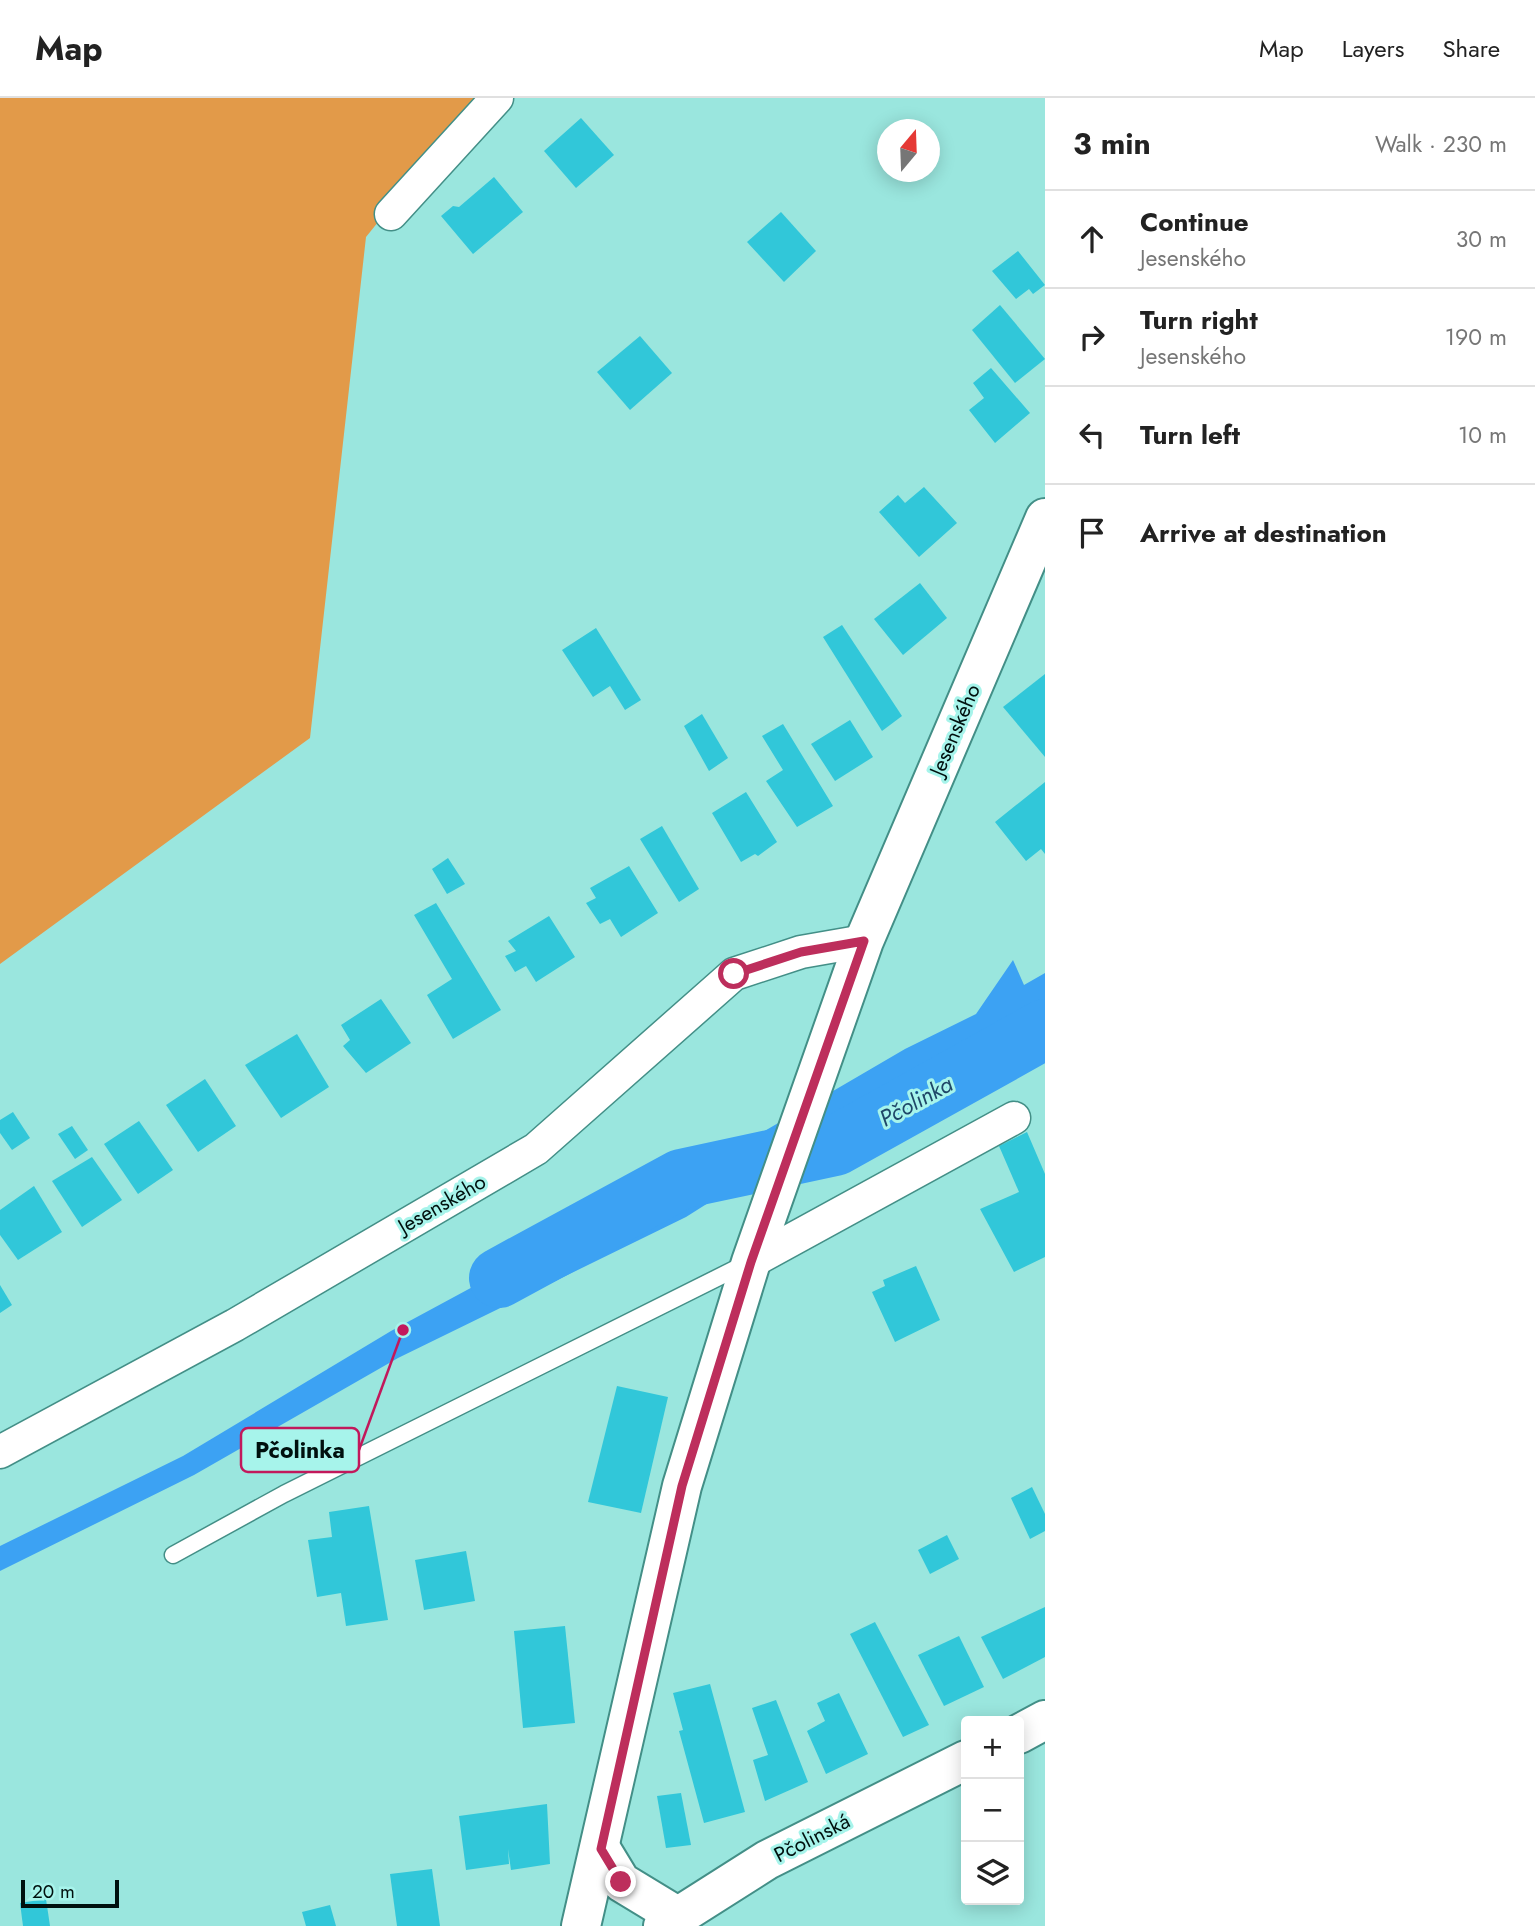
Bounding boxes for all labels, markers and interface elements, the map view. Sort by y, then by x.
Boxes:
text: Map [35,25,103,72]
text: Map [1259,31,1304,66]
text: Layers [1342,31,1404,66]
text: Share [1442,31,1500,66]
north arrow [877,119,940,182]
text: 3 min [1073,122,1151,165]
text: Walk · 230 m [1375,127,1507,161]
text: Continue [1140,203,1249,241]
icon: ahead [1073,220,1111,258]
text: 30 m [1456,222,1507,256]
text: Jesenského [1140,241,1246,275]
text: Turn right [1140,301,1258,339]
icon: right [1073,318,1111,356]
text: 190 m [1445,320,1507,354]
text: Jesenského [1140,339,1246,373]
icon: left [1073,416,1111,454]
text: Turn left [1140,416,1240,454]
text: 10 m [1458,418,1507,452]
icon: arrive [1073,514,1111,552]
text: Arrive at destination [1140,514,1387,552]
street label: Jesenského [921,680,988,783]
route start [718,958,749,989]
water label: Pčolinka [873,1067,959,1135]
street label: Jesenského [390,1167,491,1243]
callout: Pčolinka [241,1428,359,1472]
text: Pčolinka [255,1433,345,1467]
map controls [961,1716,1024,1905]
button: + [961,1716,1024,1779]
button: − [961,1779,1024,1842]
street label: Pčolinská [769,1806,855,1870]
button: layers [961,1842,1024,1905]
route end [605,1866,636,1897]
scale bar [21,1877,119,1909]
text: 20 m [32,1878,75,1905]

